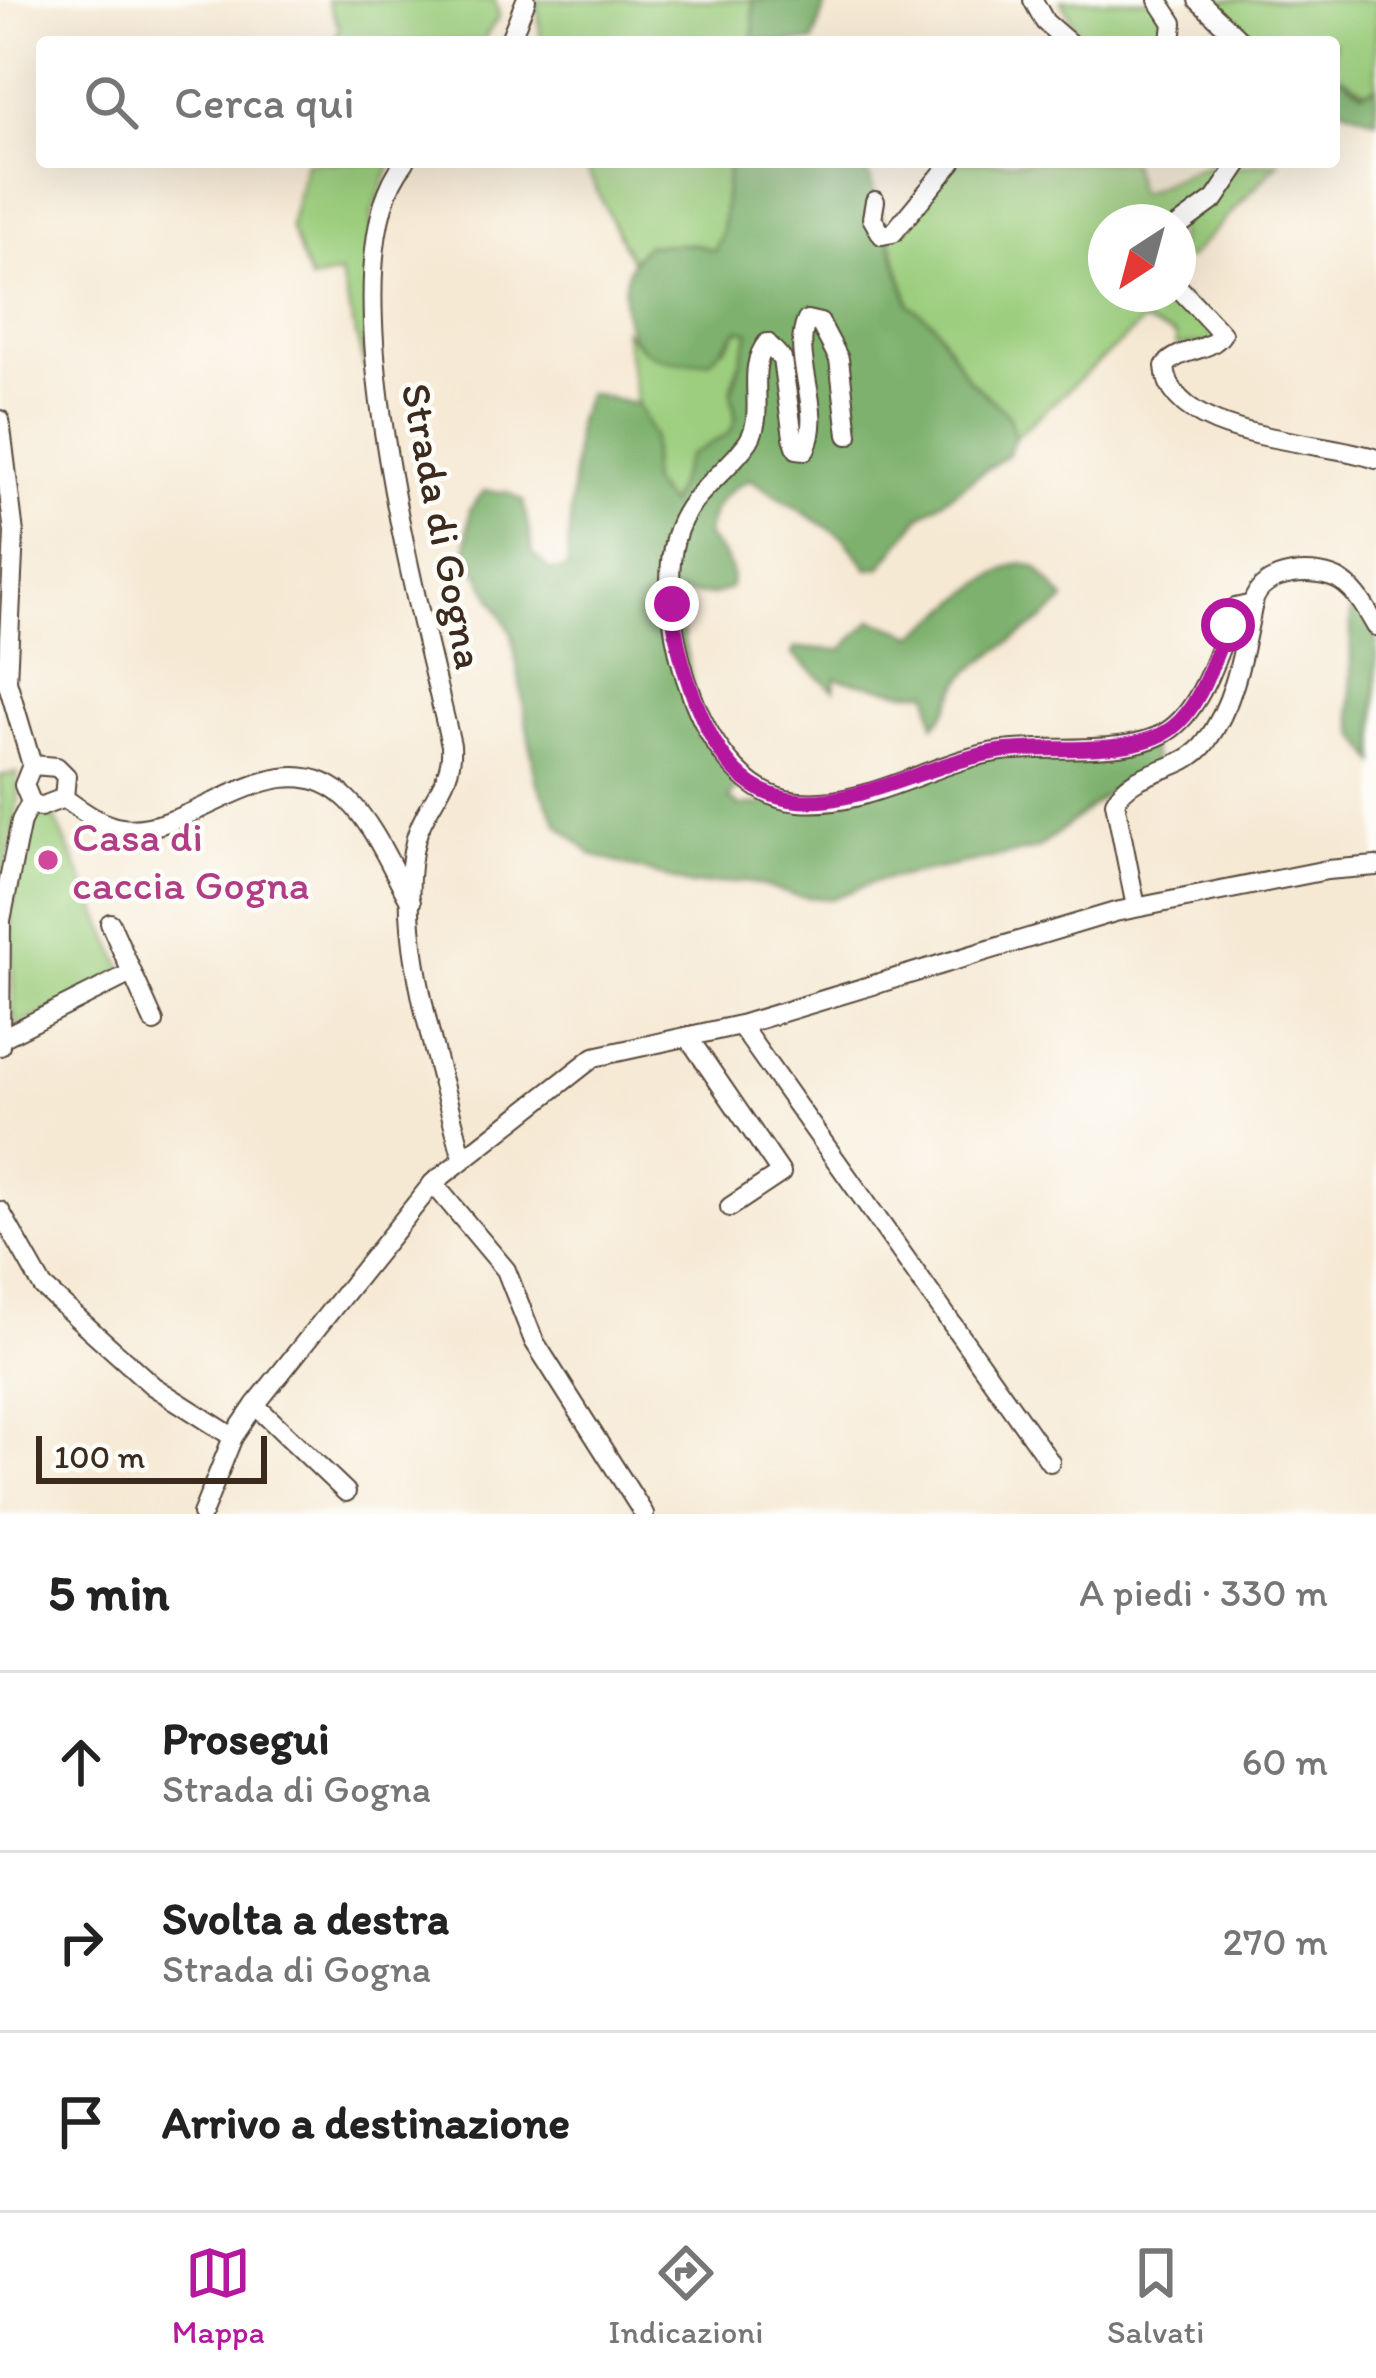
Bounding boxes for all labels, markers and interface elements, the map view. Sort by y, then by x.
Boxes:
search box [36,36,1340,168]
icon: search [78,69,144,135]
text: Cerca qui [174,75,355,129]
north arrow [1088,204,1196,312]
street label: Strada di Gogna [390,379,496,673]
route end [645,577,699,631]
route start [1201,598,1255,652]
place label: Casa di caccia Gogna [72,811,309,910]
marker: Casa di caccia Gogna [35,847,61,873]
scale bar [36,1430,267,1483]
text: 100 m [54,1437,145,1476]
text: 5 min [48,1562,169,1623]
text: A piedi · 330 m [1079,1569,1328,1616]
text: Prosegui [162,1711,330,1765]
icon: ahead [48,1729,114,1795]
text: 60 m [1242,1738,1328,1785]
text: Strada di Gogna [162,1765,431,1812]
text: Svolta a destra [162,1891,449,1945]
icon: right [48,1909,114,1975]
text: 270 m [1223,1918,1328,1965]
text: Strada di Gogna [162,1945,431,1992]
icon: arrive [48,2089,114,2155]
text: Arrivo a destinazione [162,2095,570,2149]
tab: Mappa [172,2240,265,2351]
tab: Indicazioni [608,2240,764,2351]
tab: Salvati [1107,2240,1204,2351]

